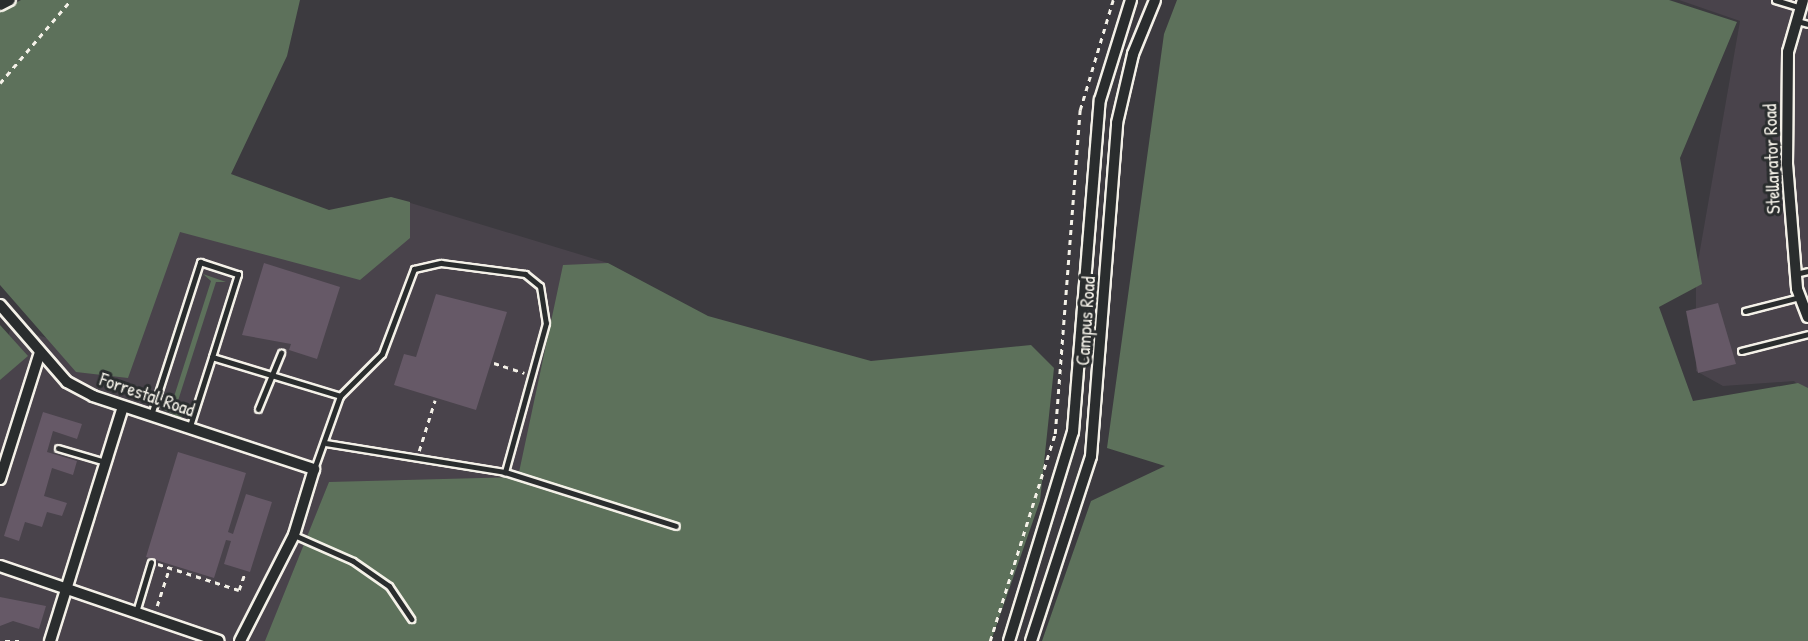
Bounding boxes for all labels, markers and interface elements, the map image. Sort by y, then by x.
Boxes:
street label: Stellarator Road [1759,104,1785,214]
street label: Campus Road [1072,276,1100,366]
street label: Forrestal Road [97,368,197,422]

